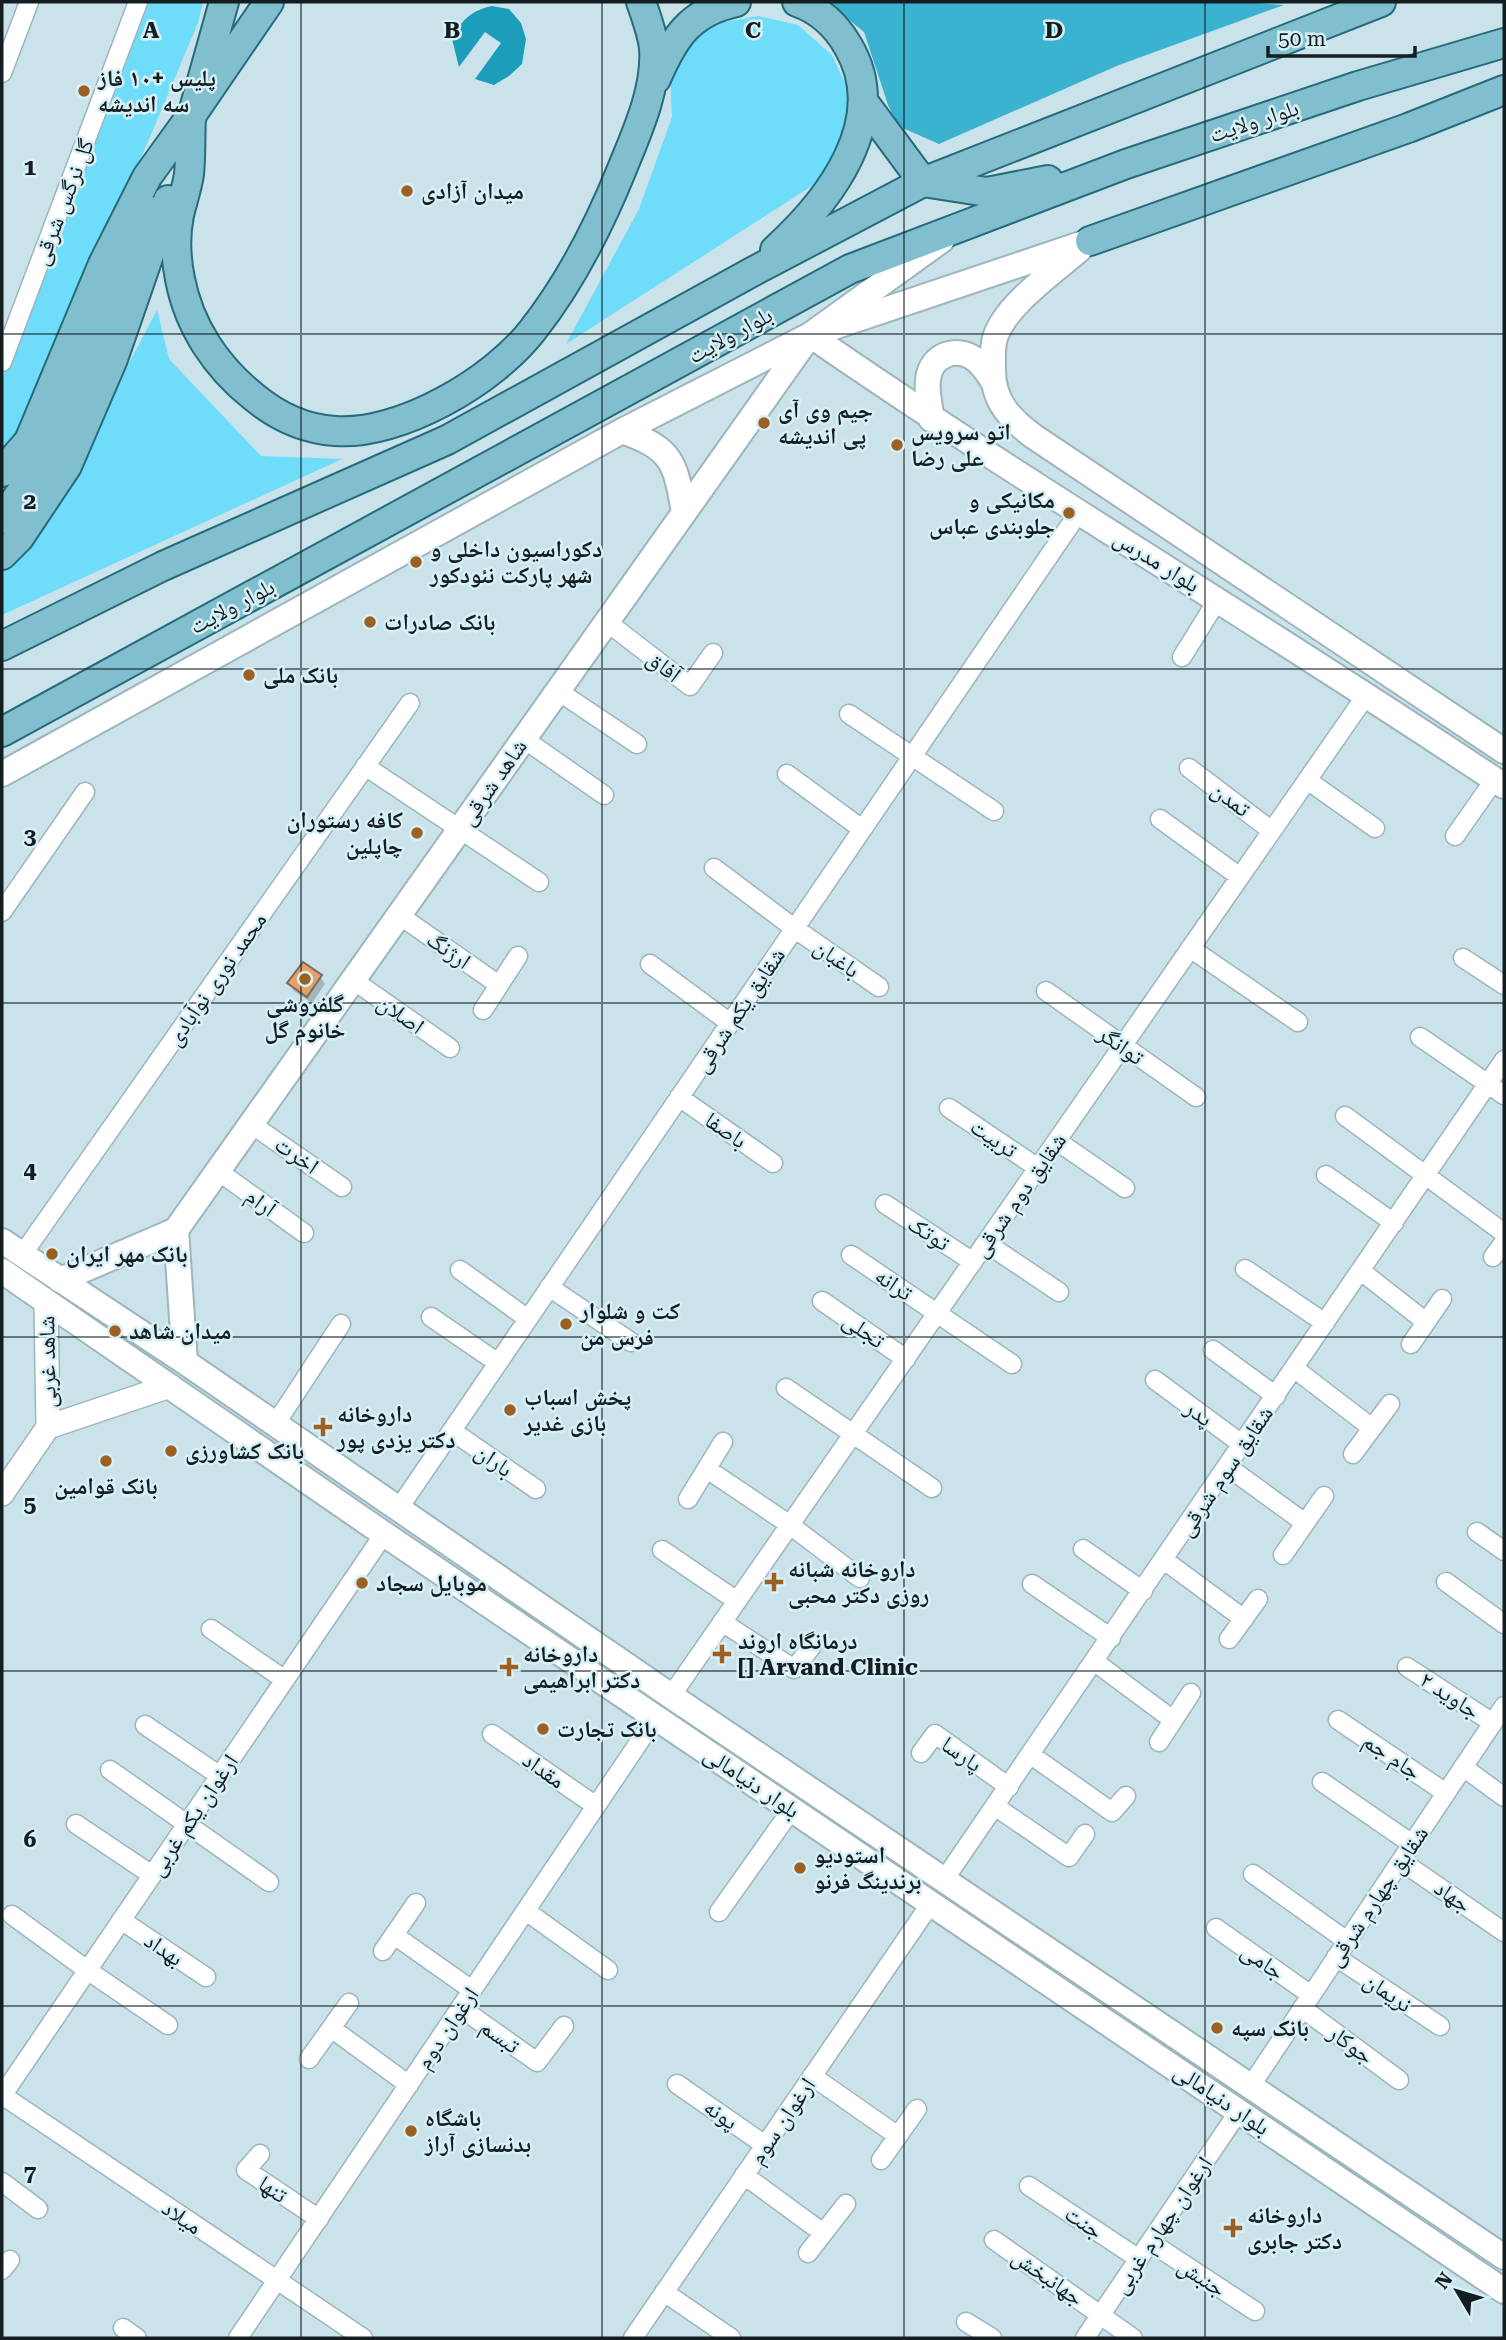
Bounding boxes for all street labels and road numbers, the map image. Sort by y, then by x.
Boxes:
street label: بلوار ولایت [1206,94,1302,149]
street label: گل نرگس شرقی [27,135,100,269]
street label: بلوار ولایت [683,301,777,370]
street label: بلوار مدرس [1109,524,1205,598]
street label: بلوار ولایت [185,573,279,640]
street label: آفاق [641,645,687,689]
street label: شاهد شرقی [454,734,533,831]
street label: تمدن [1206,776,1256,823]
street label: محمد نوری نوآبادی [160,907,272,1051]
street label: ارژنگ [422,926,476,975]
street label: باغبان [809,933,865,984]
street label: شقایق یکم شرقی [688,943,793,1079]
street label: اصلان [372,989,429,1040]
street label: توانگر [1092,1019,1149,1071]
street label: باصفا [700,1106,752,1154]
street label: تربیت [965,1113,1022,1164]
street label: شقایق دوم شرقی [967,1128,1074,1264]
street label: اخرت [270,1131,324,1180]
street label: آرام [239,1182,282,1225]
street label: توتک [903,1210,955,1257]
street label: ترانه [870,1262,918,1307]
street label: تجلی [838,1307,890,1354]
street label: شاهد غربی [33,1316,62,1408]
street label: پدر [1179,1394,1218,1433]
street label: شقایق سوم شرقی [1172,1401,1281,1543]
street label: باران [470,1438,518,1483]
street label: جاوید ۲ [1415,1666,1485,1725]
street label: جام جم [1356,1727,1426,1787]
street label: پارسا [936,1731,987,1778]
street label: بلوار دنیامالی [699,1741,805,1824]
street label: مقداد [517,1746,570,1794]
street label: ارغوان یکم غربی [143,1749,246,1882]
street label: شقایق چهارم شرقی [1321,1821,1436,1973]
street label: جهاد [1429,1874,1476,1919]
street label: بهداد [139,1927,188,1972]
street label: جامی [1236,1937,1290,1986]
street label: نریمان [1358,1967,1417,2018]
street label: ارغوان دوم [410,1982,486,2076]
street label: تبسم [474,2013,525,2061]
street label: جوکار [1322,2018,1379,2070]
street label: بلوار دنیامالی [1169,2058,1275,2141]
street label: ارغوان سوم [744,2073,823,2171]
street label: پونه [698,2093,743,2136]
street label: ارغوان چهارم غربی [1107,2152,1220,2300]
street label: تنها [253,2170,293,2209]
street label: میلاد [157,2194,207,2240]
street label: جنت [1060,2200,1108,2245]
street label: جهانبخش [1007,2243,1089,2312]
street label: جنبش [1173,2252,1231,2303]

